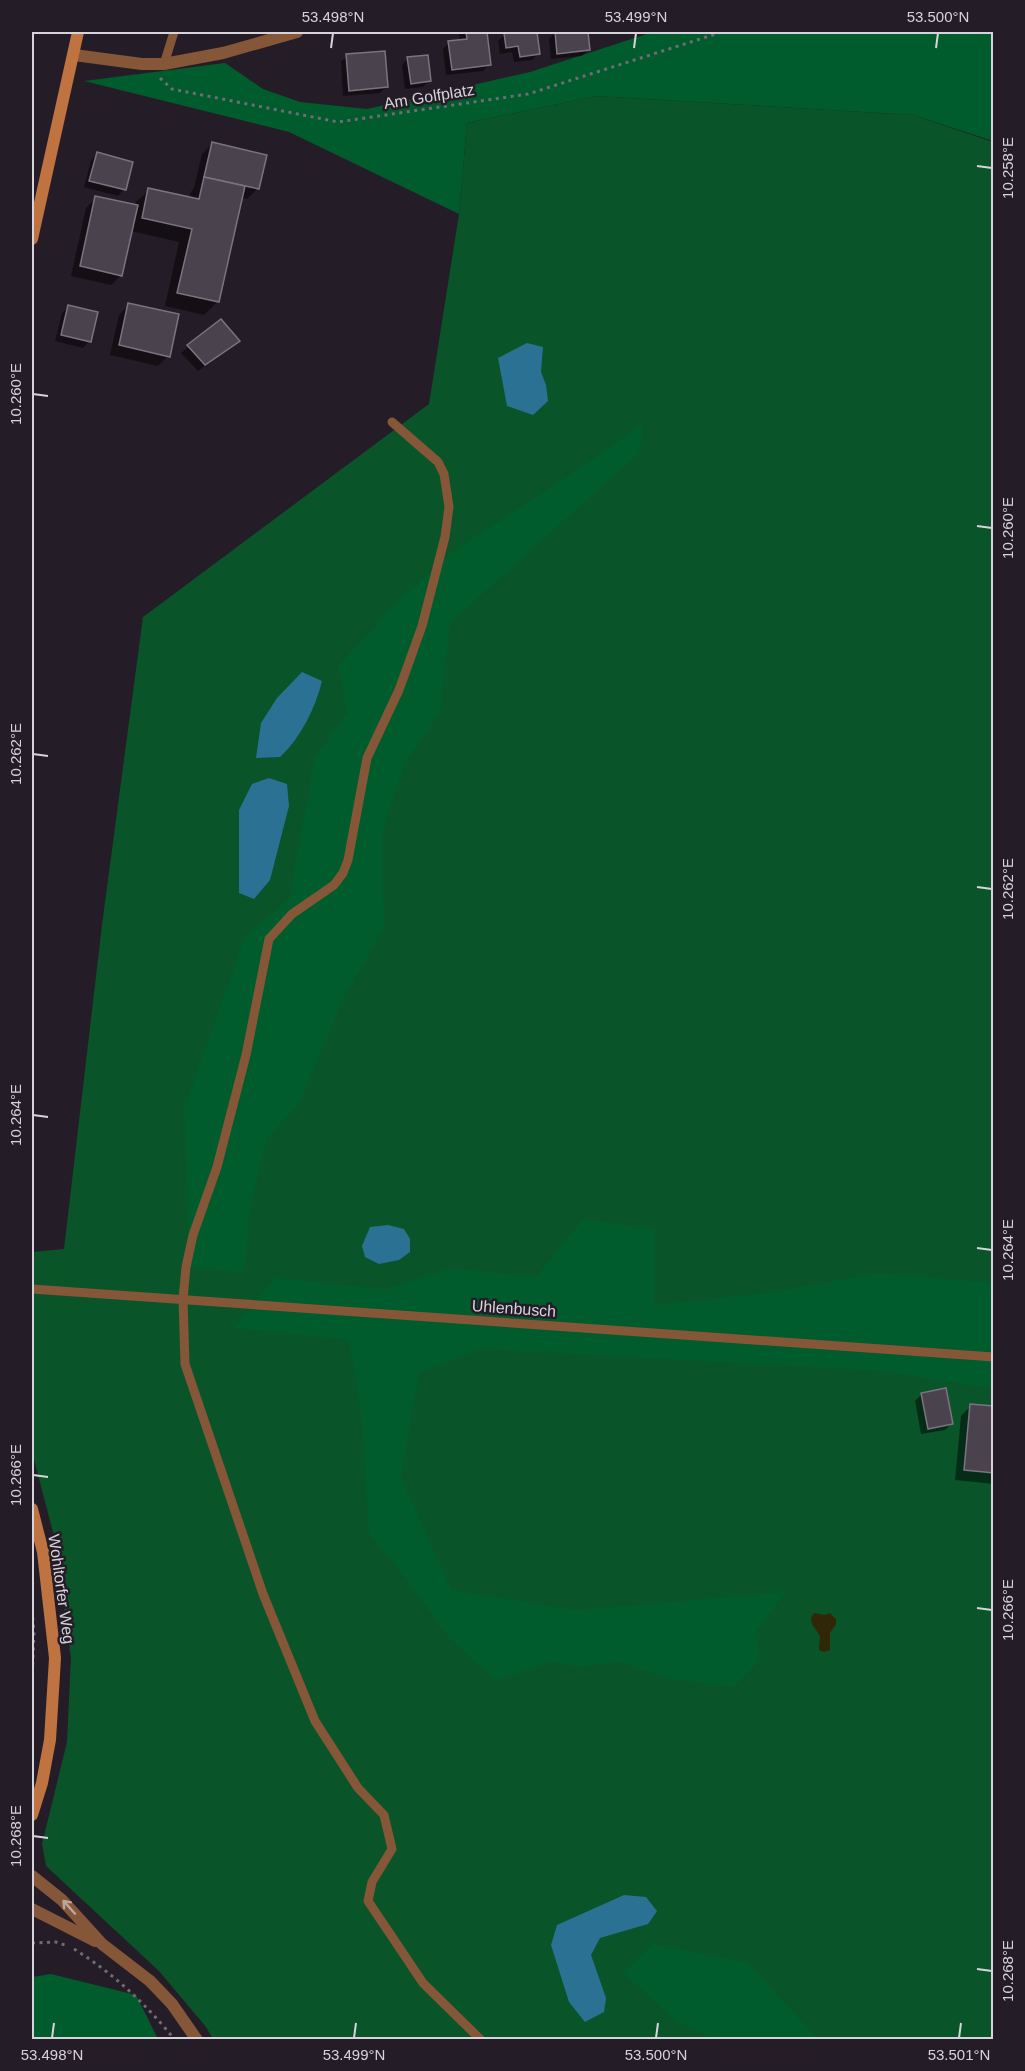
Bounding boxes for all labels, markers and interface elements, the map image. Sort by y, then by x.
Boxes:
text: 53.498°N [302,8,364,25]
text: 53.499°N [605,8,667,25]
text: 53.500°N [907,8,969,25]
street label: Am Golfplatz [383,81,476,112]
text: 10.258°E [999,137,1016,199]
text: 10.260°E [7,363,24,425]
text: 10.260°E [999,497,1016,559]
text: 10.262°E [7,723,24,785]
text: 10.262°E [999,858,1016,920]
text: 10.264°E [7,1084,24,1146]
text: 10.264°E [999,1219,1016,1281]
street label: Uhlenbusch [471,1297,557,1320]
text: 10.266°E [7,1444,24,1506]
street label: Wohltorfer Weg [45,1533,78,1645]
text: 10.266°E [999,1579,1016,1641]
text: 10.268°E [7,1805,24,1867]
one-way arrow [62,1900,76,1915]
text: 10.268°E [999,1940,1016,2002]
text: 53.498°N [21,2046,83,2063]
text: 53.499°N [323,2046,385,2063]
text: 53.500°N [625,2046,687,2063]
text: 53.501°N [928,2046,990,2063]

